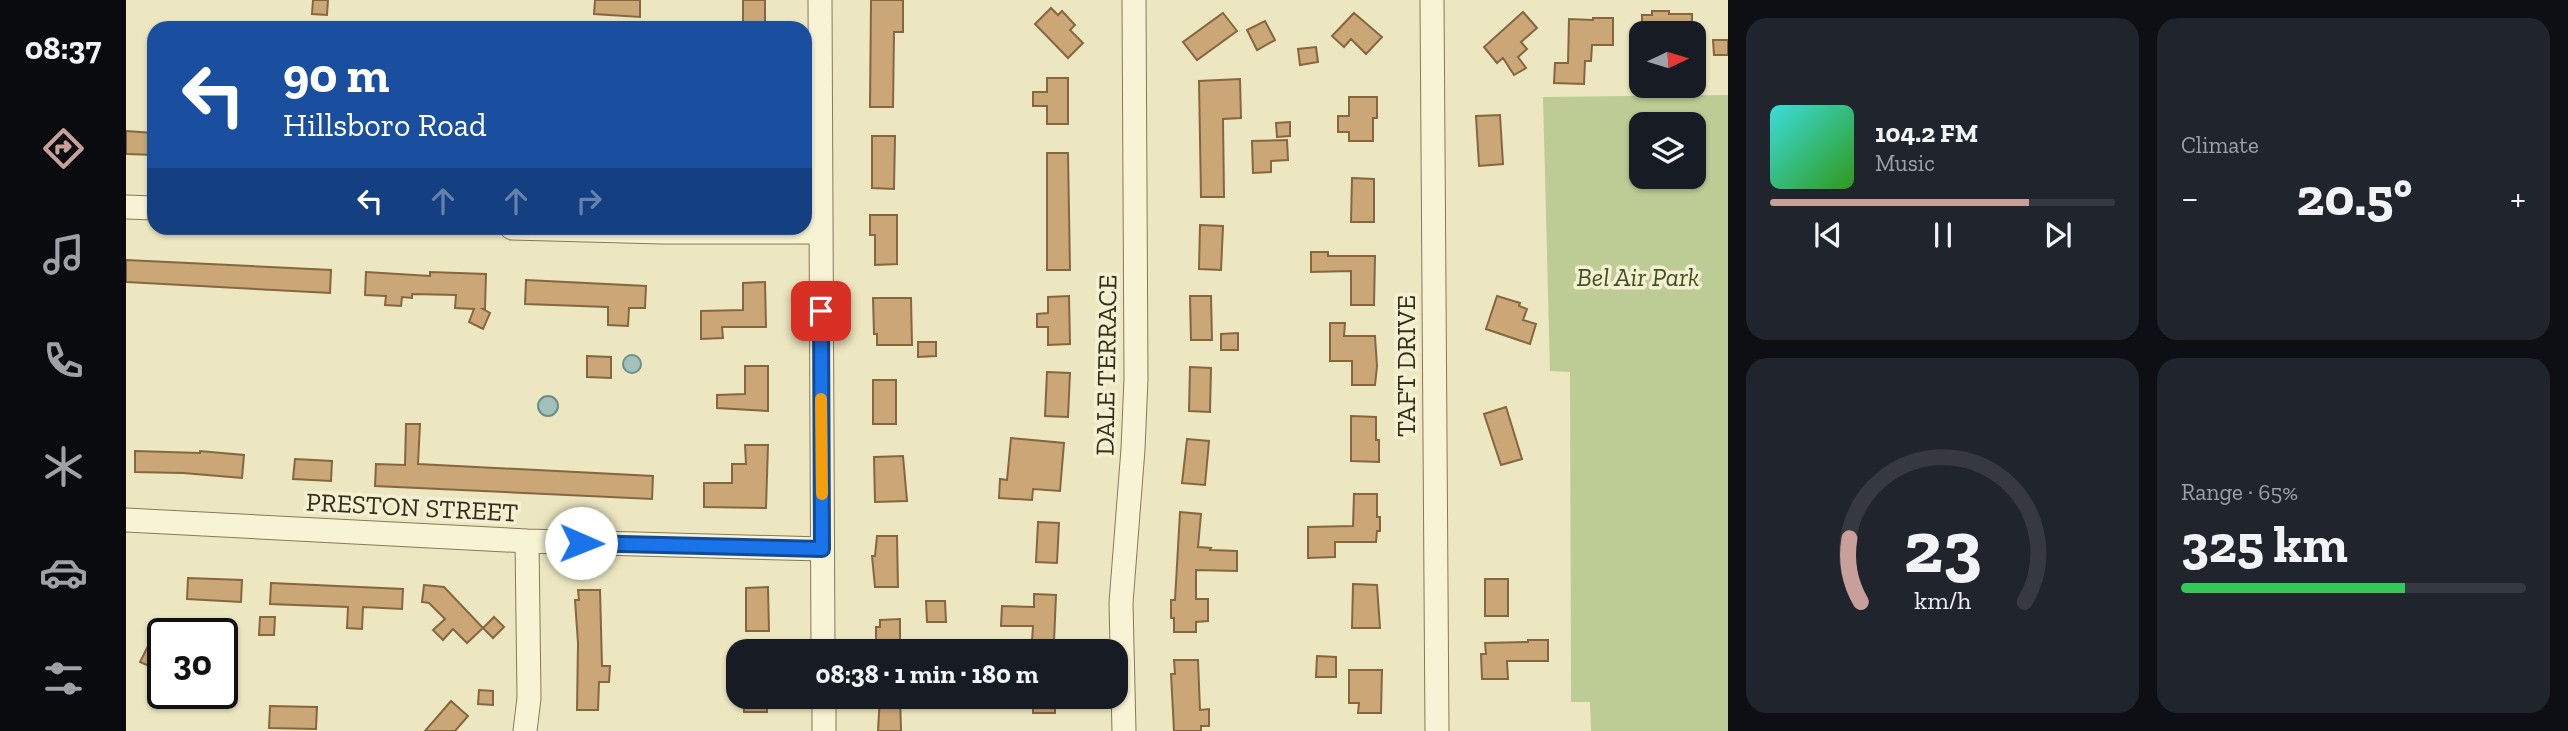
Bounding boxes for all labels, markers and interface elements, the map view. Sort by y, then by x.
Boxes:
north arrow [1629,21,1706,98]
map controls [1629,21,1706,189]
text: 08:37 [25,29,101,67]
text: 90 m [283,46,390,105]
icon: left [168,49,259,140]
text: Hillsboro Road [283,106,487,144]
button: layers [1629,112,1706,189]
text: 104.2 FM [1875,117,1978,149]
icon: directions [39,124,88,173]
text: Climate [2181,131,2259,159]
text: Music [1875,149,1935,177]
text: 20.5° [2297,166,2412,228]
text: − [2181,175,2199,221]
text: + [2510,175,2526,221]
icon: left [351,182,389,220]
icon: ahead [424,182,462,220]
icon: ahead [497,182,535,220]
icon: right [570,182,608,220]
icon: previous [1809,216,1847,254]
icon: pause [1924,216,1962,254]
icon: next [2039,216,2077,254]
icon: music [39,230,88,279]
park label: Bel Air Park [1577,261,1699,293]
street label: DALE TERRACE [1088,274,1124,456]
pin [791,281,851,341]
icon: arrive [802,292,840,330]
street label: TAFT DRIVE [1390,295,1422,437]
icon: phone [39,336,88,385]
icon: climate [39,442,88,491]
text: Range · 65% [2181,478,2298,506]
street label: PRESTON STREET [305,485,519,529]
text: 23 [1904,503,1981,591]
position arrow [544,506,618,580]
text: 325 km [2181,513,2348,575]
icon: car [39,548,88,597]
text: km/h [1914,584,1971,614]
speed limit sign: 30 [147,618,238,709]
icon: filters [39,654,88,703]
text: 08:38 · 1 min · 180 m [815,658,1039,690]

